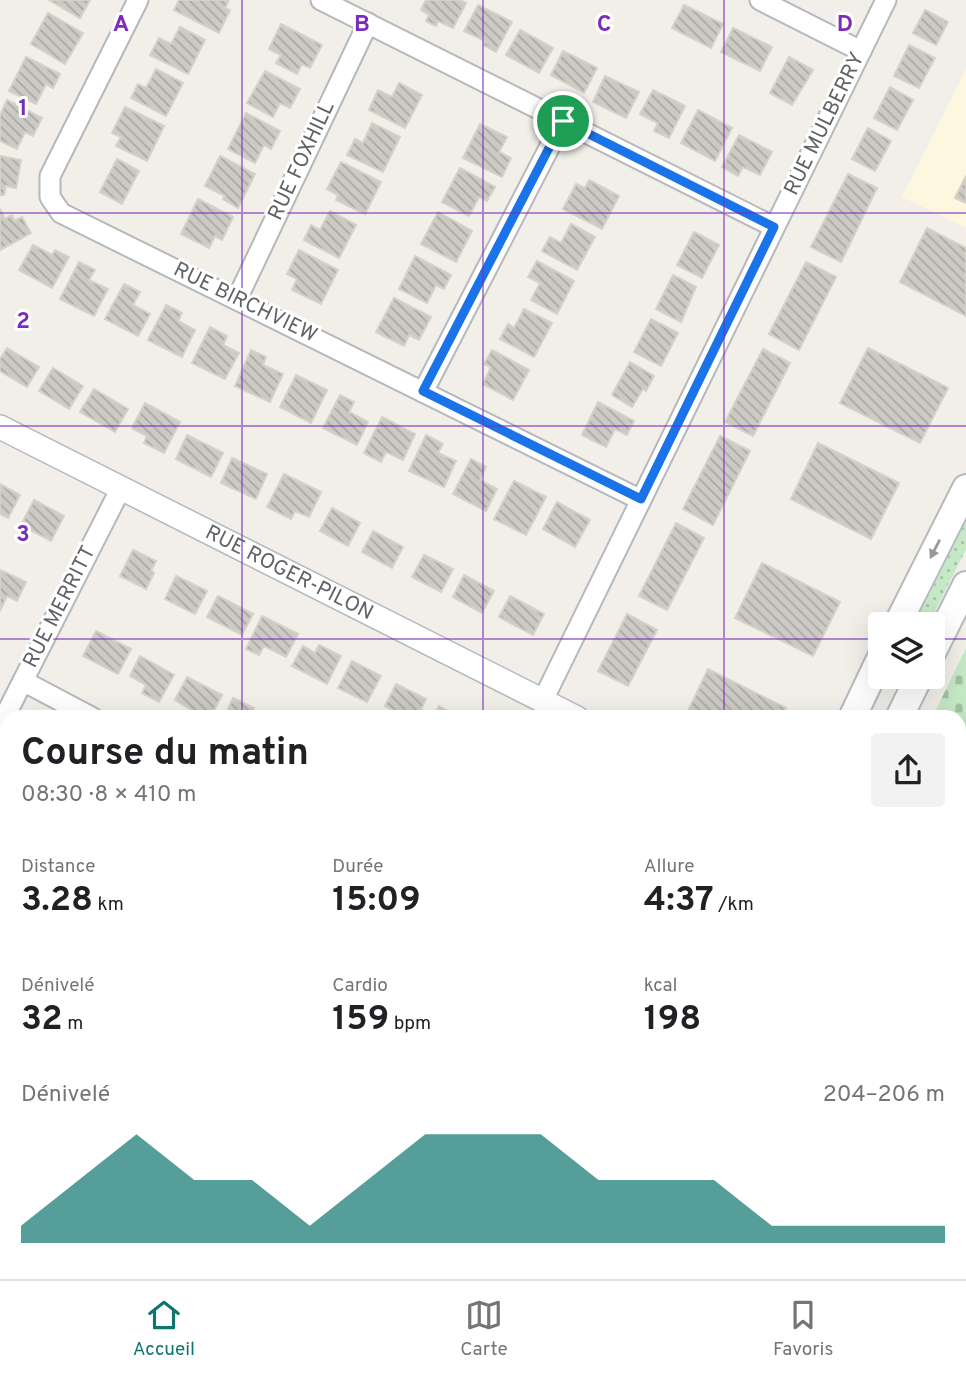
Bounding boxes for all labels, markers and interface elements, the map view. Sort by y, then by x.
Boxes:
text: A [113,11,129,40]
text: B [354,11,370,40]
text: C [597,11,611,40]
text: D [837,11,853,40]
street label: RUE MULBERRY [779,48,871,200]
pin [533,91,593,151]
text: 1 [18,95,28,124]
street label: RUE FOXHILL [263,97,341,225]
icon: arrive [544,102,582,140]
street label: RUE BIRCHVIEW [169,257,321,349]
text: 2 [16,308,30,337]
street label: RUE ROGER-PILON [201,519,378,627]
text: 3 [16,521,30,550]
one-way arrow [930,539,941,559]
street label: RUE MERRITT [18,541,102,673]
map controls [868,612,945,689]
button: layers [868,612,945,689]
text: Course du matin [21,730,309,779]
button: share [871,733,945,807]
text: 08:30 · 8 × 410 m [21,781,196,810]
text: Distance [21,855,96,879]
text: Durée [332,855,383,879]
text: Allure [644,855,694,879]
text: 3.28 [21,879,93,923]
text: 15:09 [332,879,421,923]
text: 4:37 [644,879,714,923]
text: km [93,893,124,917]
text: /km [714,893,754,917]
text: Dénivelé [21,974,95,998]
text: Cardio [332,974,388,998]
text: kcal [644,974,677,998]
text: 32 [21,998,63,1042]
text: 159 [332,998,389,1042]
text: 198 [644,998,701,1042]
text: m [63,1012,83,1036]
text: bpm [389,1012,431,1036]
text: Dénivelé [21,1081,110,1110]
text: 204–206 m [823,1081,945,1110]
tab: Accueil [133,1296,195,1362]
tab: Carte [460,1296,508,1362]
tab: Favoris [773,1296,833,1362]

